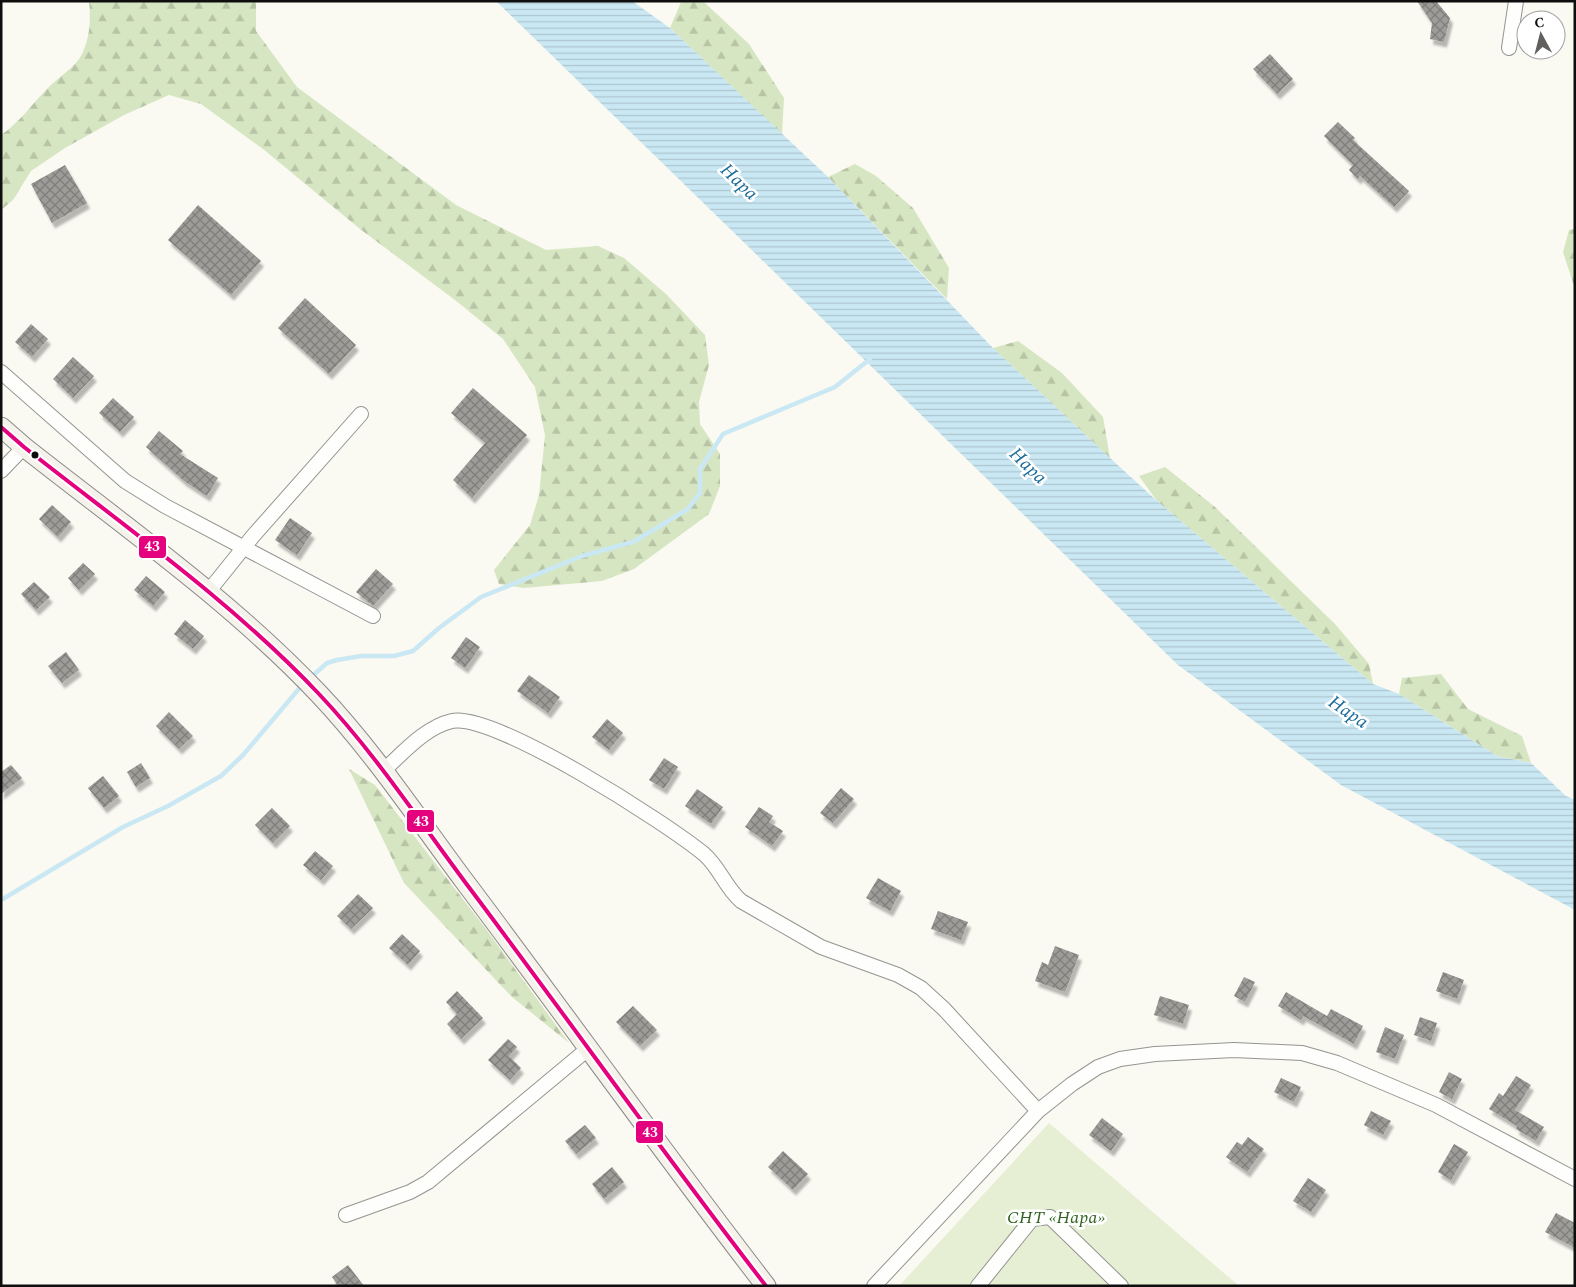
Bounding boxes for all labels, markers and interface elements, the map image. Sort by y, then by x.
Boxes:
north arrow [1516,10,1566,60]
text: С [1533,12,1546,34]
water label: Нара [713,157,765,208]
water label: Нара [1002,441,1054,492]
unlabelled marker [30,450,40,460]
line badge: 43 [138,535,167,559]
text: 43 [144,536,160,557]
water label: Нара [1322,688,1374,737]
line badge: 43 [406,809,435,833]
text: 43 [413,811,429,832]
line badge: 43 [635,1120,664,1144]
text: 43 [642,1122,658,1143]
park label: СНТ «Нара» [1007,1204,1105,1231]

